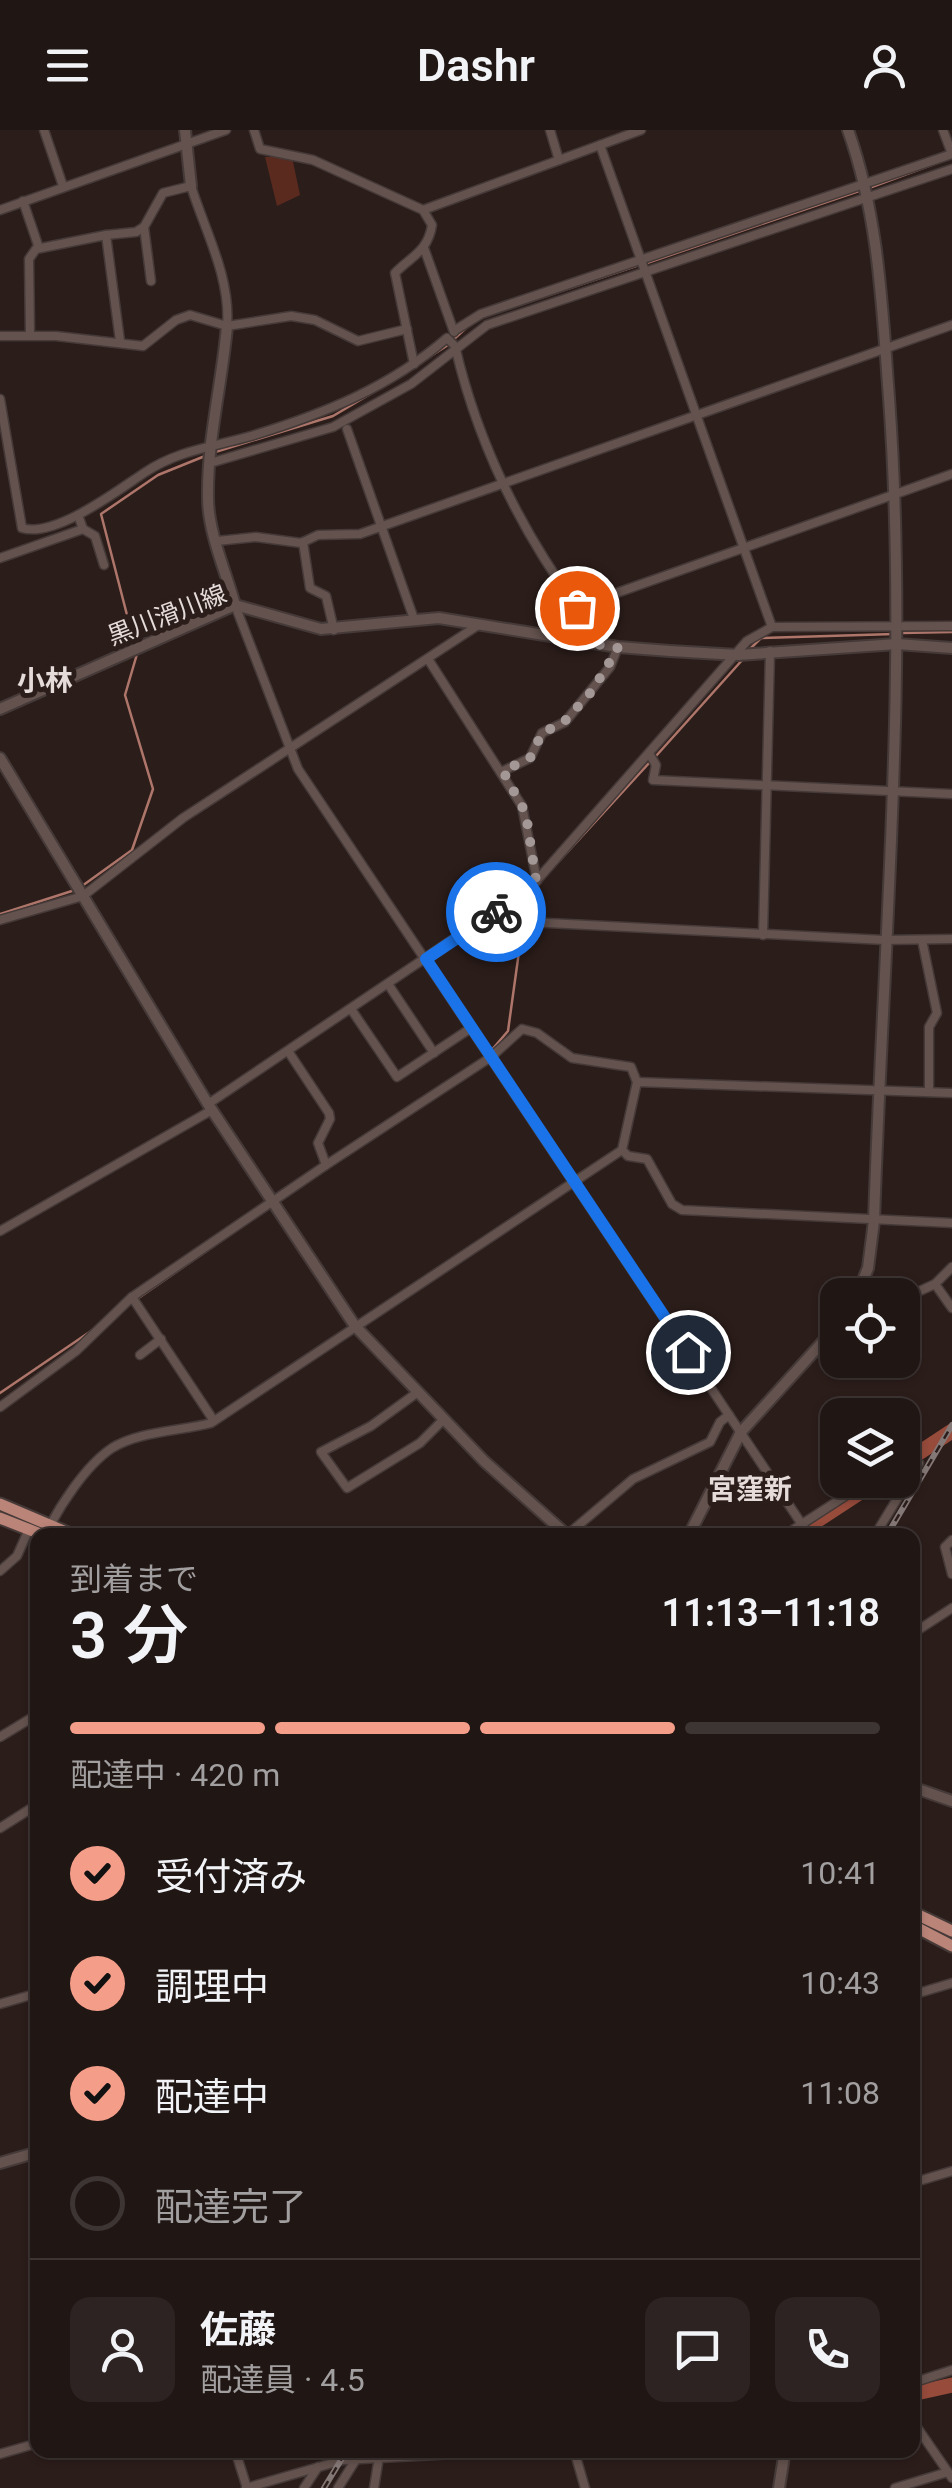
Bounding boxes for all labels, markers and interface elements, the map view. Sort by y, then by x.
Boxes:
icon: menu [40,38,95,93]
icon: person [857,38,912,93]
text: Dashr [417,39,535,92]
pin [535,566,620,651]
street label: 黒川滑川線 [103,579,231,651]
icon: bag [550,581,605,636]
district label: 小林 [17,664,73,697]
courier [446,862,546,962]
icon: bike [469,885,524,940]
map controls [820,1278,920,1498]
button: locate [820,1278,920,1378]
pin [646,1310,731,1395]
icon: home [661,1325,716,1380]
button: layers [820,1398,920,1498]
district label: 宮窪新 [708,1473,792,1506]
text: 到着まで [70,1560,198,1598]
text: 11:13–11:18 [661,1591,880,1635]
text: 3 分 [70,1598,188,1674]
text: 配達中 · 420 m [70,1756,280,1794]
icon: check [70,1846,125,1901]
text: 10:41 [800,1854,880,1892]
text: 受付済み [155,1855,307,1899]
icon: check [70,1956,125,2011]
text: 10:43 [800,1964,880,2002]
text: 調理中 [155,1965,269,2009]
icon: check [70,2066,125,2121]
text: 11:08 [800,2074,880,2112]
text: 配達中 [155,2075,269,2119]
text: 配達完了 [155,2185,307,2229]
button: person [70,2297,175,2402]
button: chat [645,2297,750,2402]
button: phone [775,2297,880,2402]
text: 佐藤 [200,2308,276,2352]
text: 配達員 · 4.5 [200,2361,365,2399]

